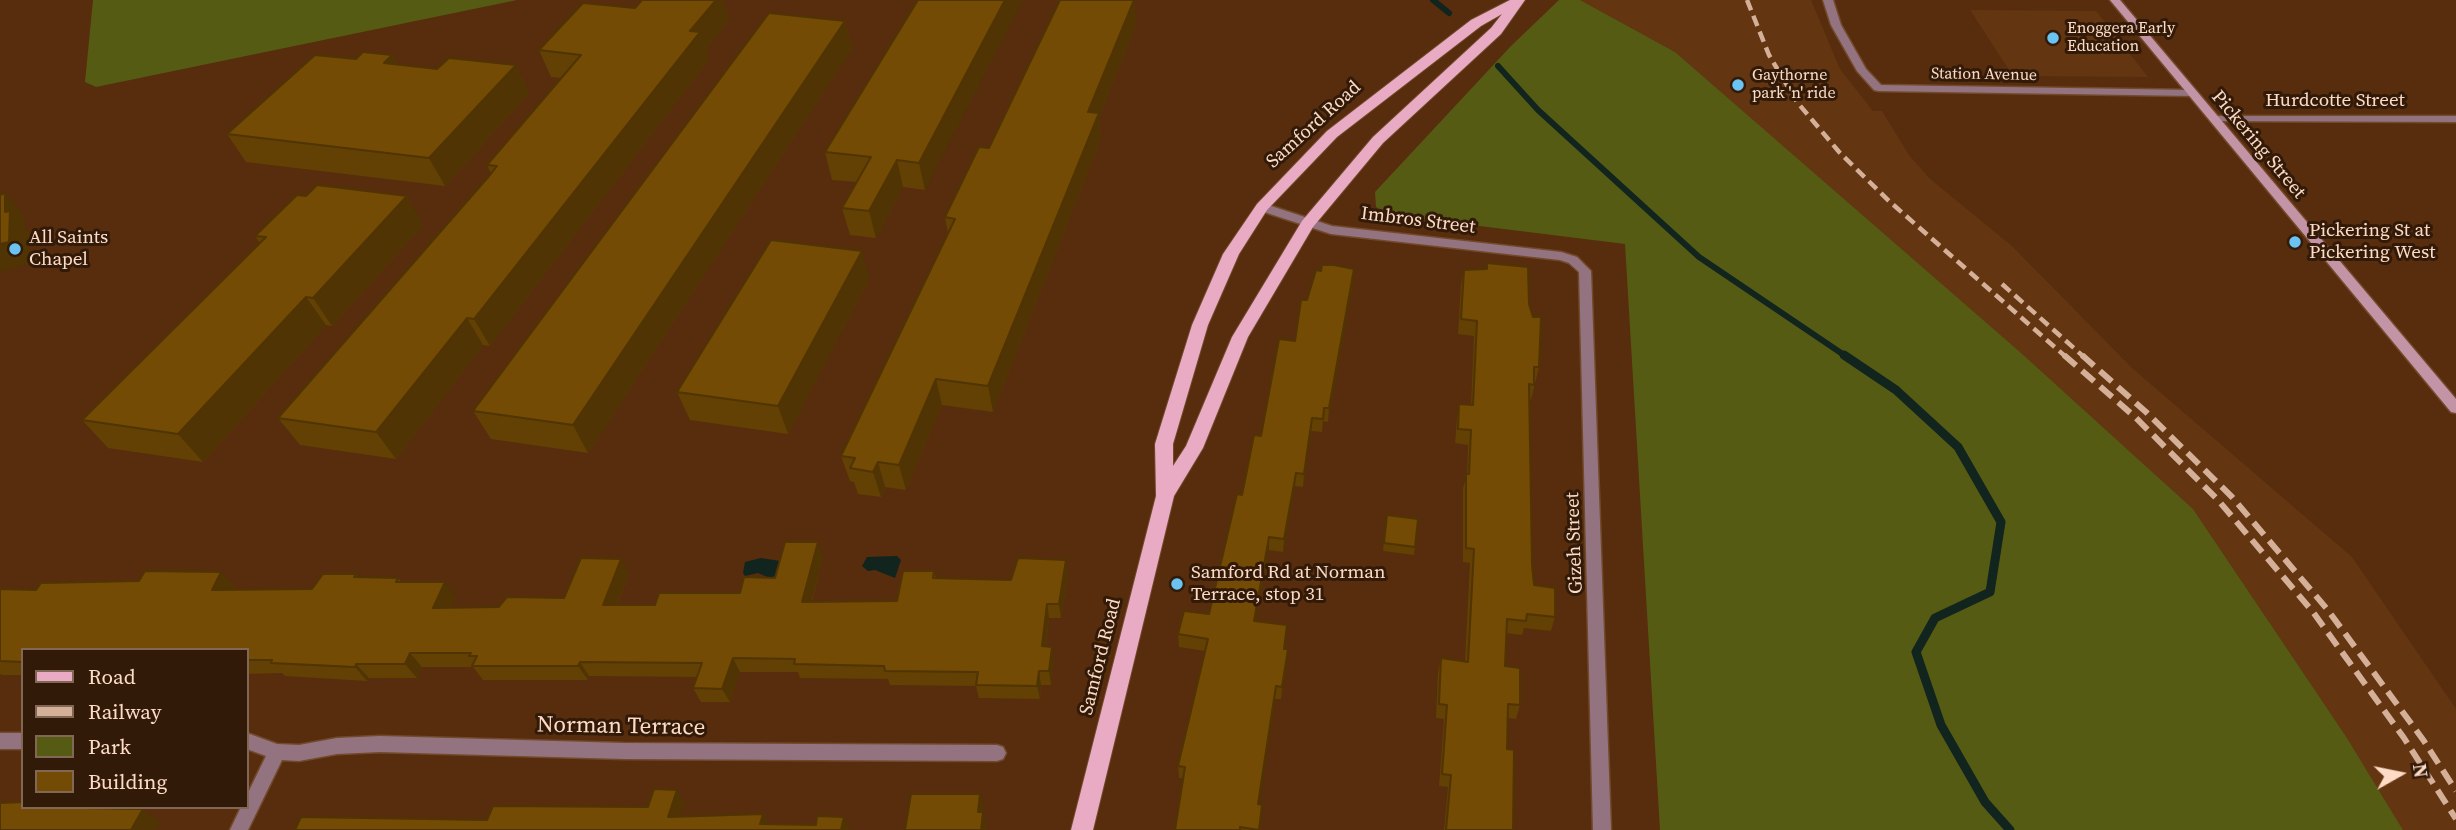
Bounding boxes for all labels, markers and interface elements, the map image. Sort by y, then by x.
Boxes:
place label: Enoggera Early Education [2067,19,2175,57]
marker: Enoggera Early Education [2045,30,2061,46]
street label: Station Avenue [1931,64,2037,86]
place label: Gaythorne park 'n' ride [1752,66,1836,104]
street label: Samford Road [1262,77,1366,173]
marker: Gaythorne park 'n' ride [1730,77,1746,93]
street label: Pickering Street [2206,86,2310,204]
street label: Hurdcotte Street [2265,90,2405,112]
street label: Imbros Street [1359,203,1477,239]
place label: Pickering St at Pickering West [2309,220,2435,264]
place label: All Saints Chapel [29,227,108,271]
marker: Pickering St at Pickering West [2287,234,2303,250]
marker: All Saints Chapel [7,241,23,257]
street label: Gizeh Street [1562,492,1588,594]
place label: Samford Rd at Norman Terrace, stop 31 [1191,562,1385,606]
marker: Samford Rd at Norman Terrace, stop 31 [1169,576,1185,592]
street label: Samford Road [1075,596,1127,718]
legend [21,648,248,809]
text: Road [88,662,136,691]
text: Railway [88,697,162,726]
street label: Norman Terrace [537,712,705,742]
text: Park [88,732,131,761]
north arrow [2365,739,2435,809]
text: N [2407,762,2435,780]
text: Building [88,767,167,796]

